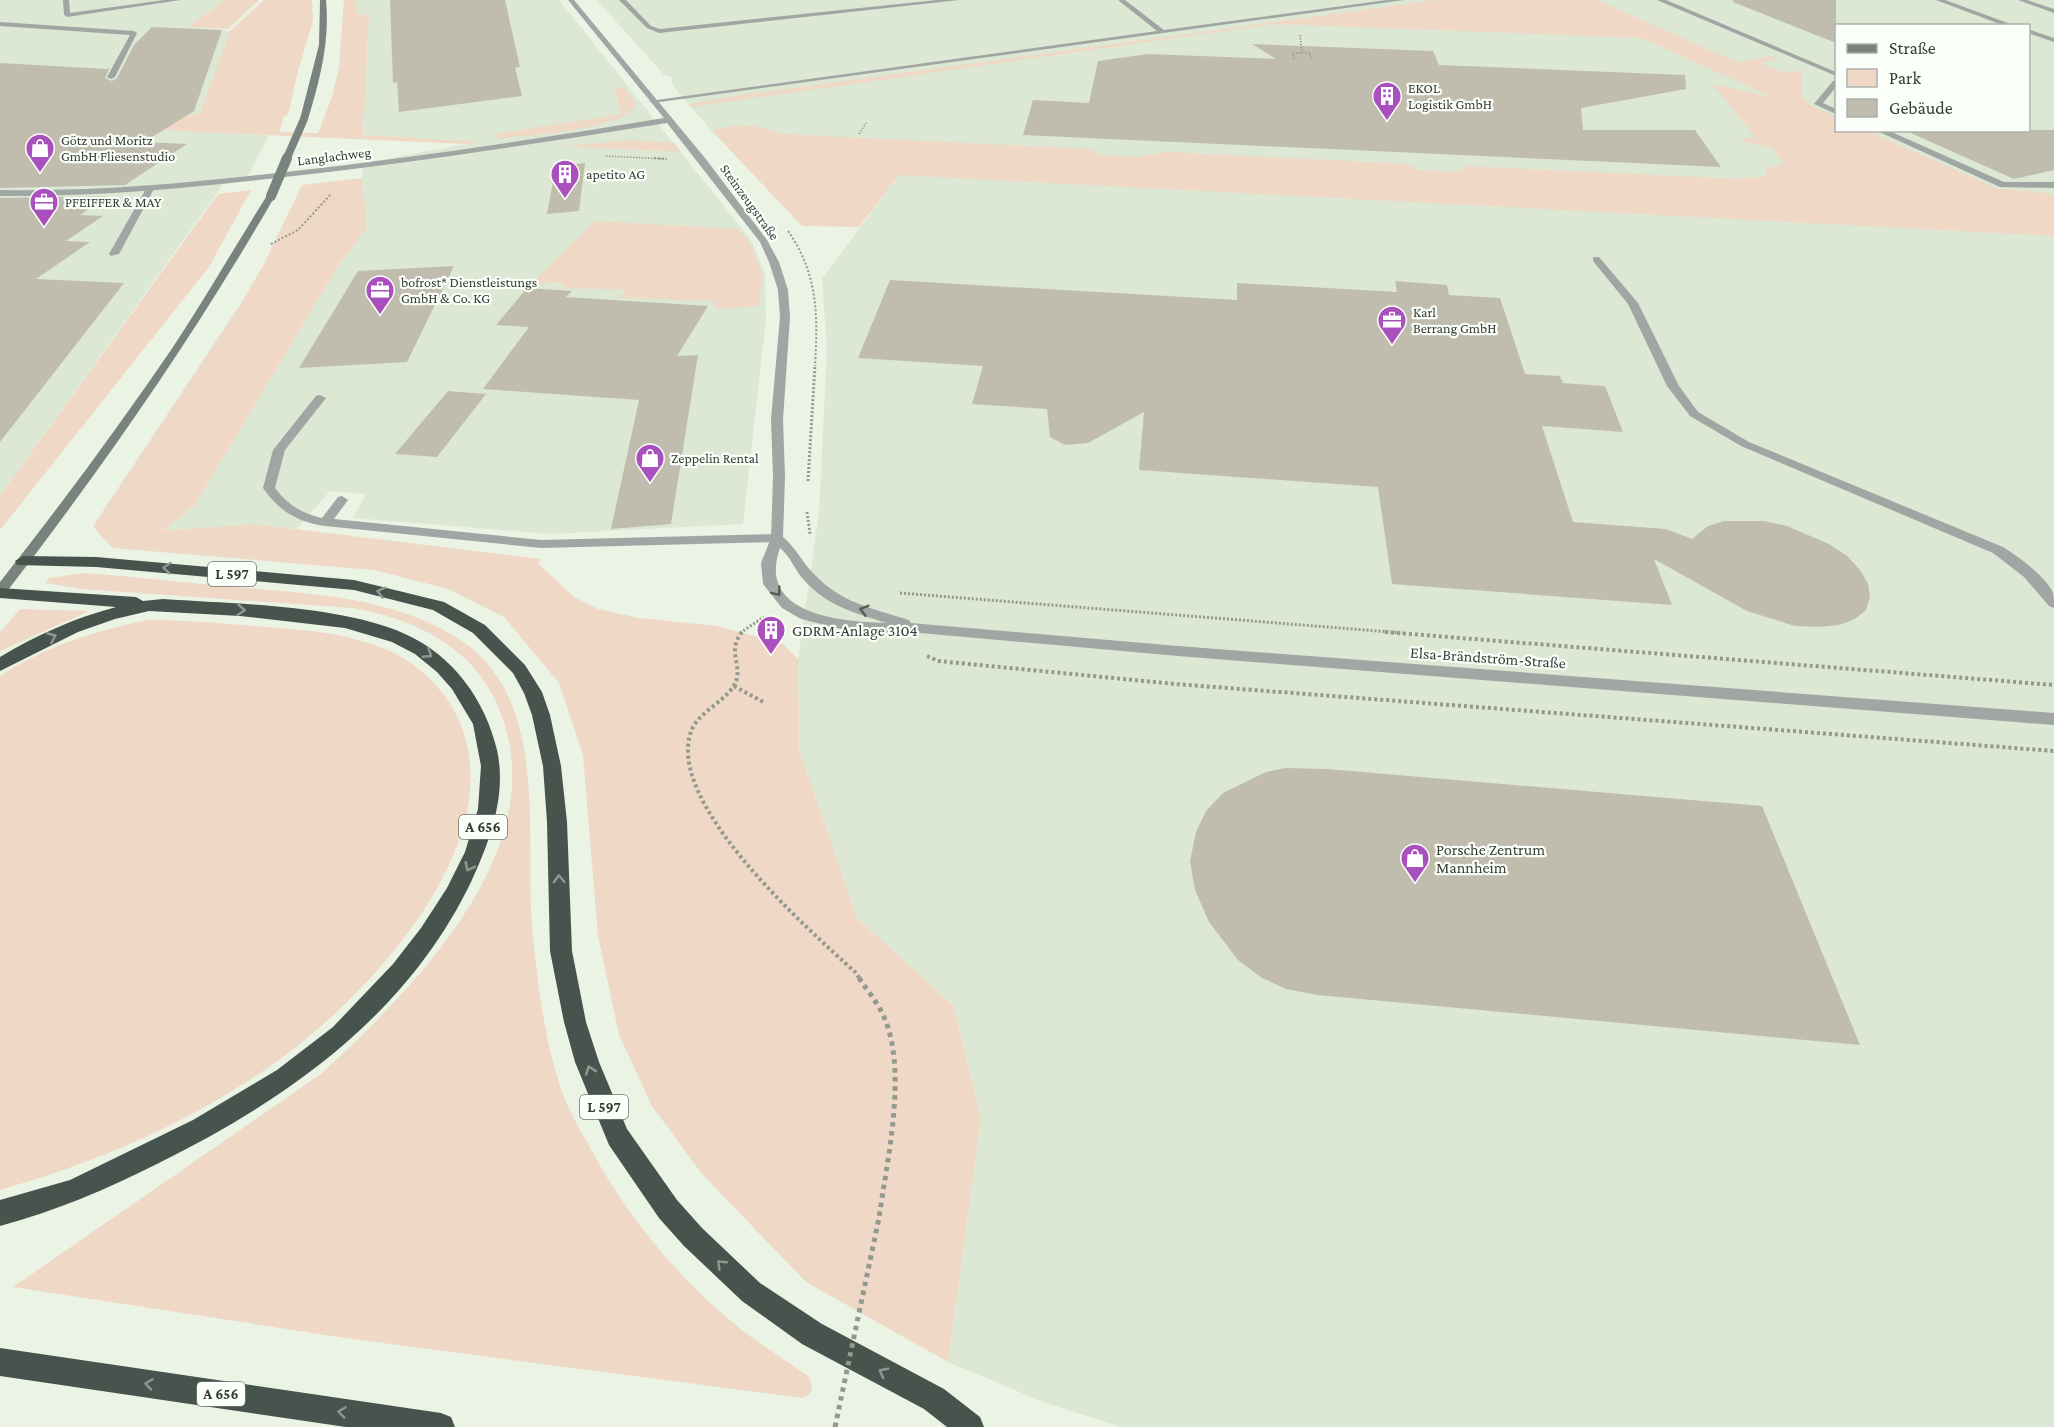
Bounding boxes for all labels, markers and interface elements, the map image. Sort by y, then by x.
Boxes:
legend [1835,24,2030,132]
text: Straße [1889,38,1936,58]
text: Park [1889,68,1921,88]
building icon: EKOL Logistik GmbH [1371,80,1403,122]
place label: EKOL Logistik GmbH [1408,80,1492,112]
text: Gebäude [1889,98,1953,118]
shop icon: Götz und Moritz GmbH Fliesenstudio [24,132,56,174]
place label: Götz und Moritz GmbH Fliesenstudio [61,132,175,164]
street label: Langlachweg [296,144,372,168]
building icon: apetito AG [549,158,581,200]
street label: Steinzeugstraße [717,161,783,243]
place label: apetito AG [586,166,645,182]
office icon: PFEIFFER & MAY [28,186,60,228]
place label: PFEIFFER & MAY [65,194,162,210]
office icon: bofrost* Dienstleistungs GmbH & Co. KG [364,274,396,316]
place label: bofrost* Dienstleistungs GmbH & Co. KG [401,274,537,306]
office icon: Karl Berrang GmbH [1376,304,1408,346]
place label: Karl Berrang GmbH [1413,304,1496,336]
shop icon: Zeppelin Rental [634,442,666,484]
place label: Zeppelin Rental [671,450,759,466]
one-way arrow [162,562,171,575]
road number: L 597 [208,562,256,586]
one-way arrow [769,586,780,597]
one-way arrow [377,587,387,600]
one-way arrow [236,603,245,616]
one-way arrow [860,605,870,618]
building icon: GDRM-Anlage 3104 [755,614,787,656]
place label: GDRM-Anlage 3104 [792,622,918,640]
one-way arrow [45,633,56,645]
street label: Elsa-Brändström-Straße [1410,644,1566,671]
one-way arrow [422,647,433,658]
road number: A 656 [459,815,507,839]
place label: Porsche Zentrum Mannheim [1436,841,1545,876]
shop icon: Porsche Zentrum Mannheim [1399,842,1431,884]
one-way arrow [464,861,476,872]
one-way arrow [553,874,565,883]
one-way arrow [584,1065,597,1076]
road number: L 597 [580,1095,628,1119]
one-way arrow [718,1260,728,1271]
one-way arrow [878,1368,889,1379]
one-way arrow [144,1378,154,1390]
road number: A 656 [197,1382,245,1406]
one-way arrow [337,1407,347,1419]

